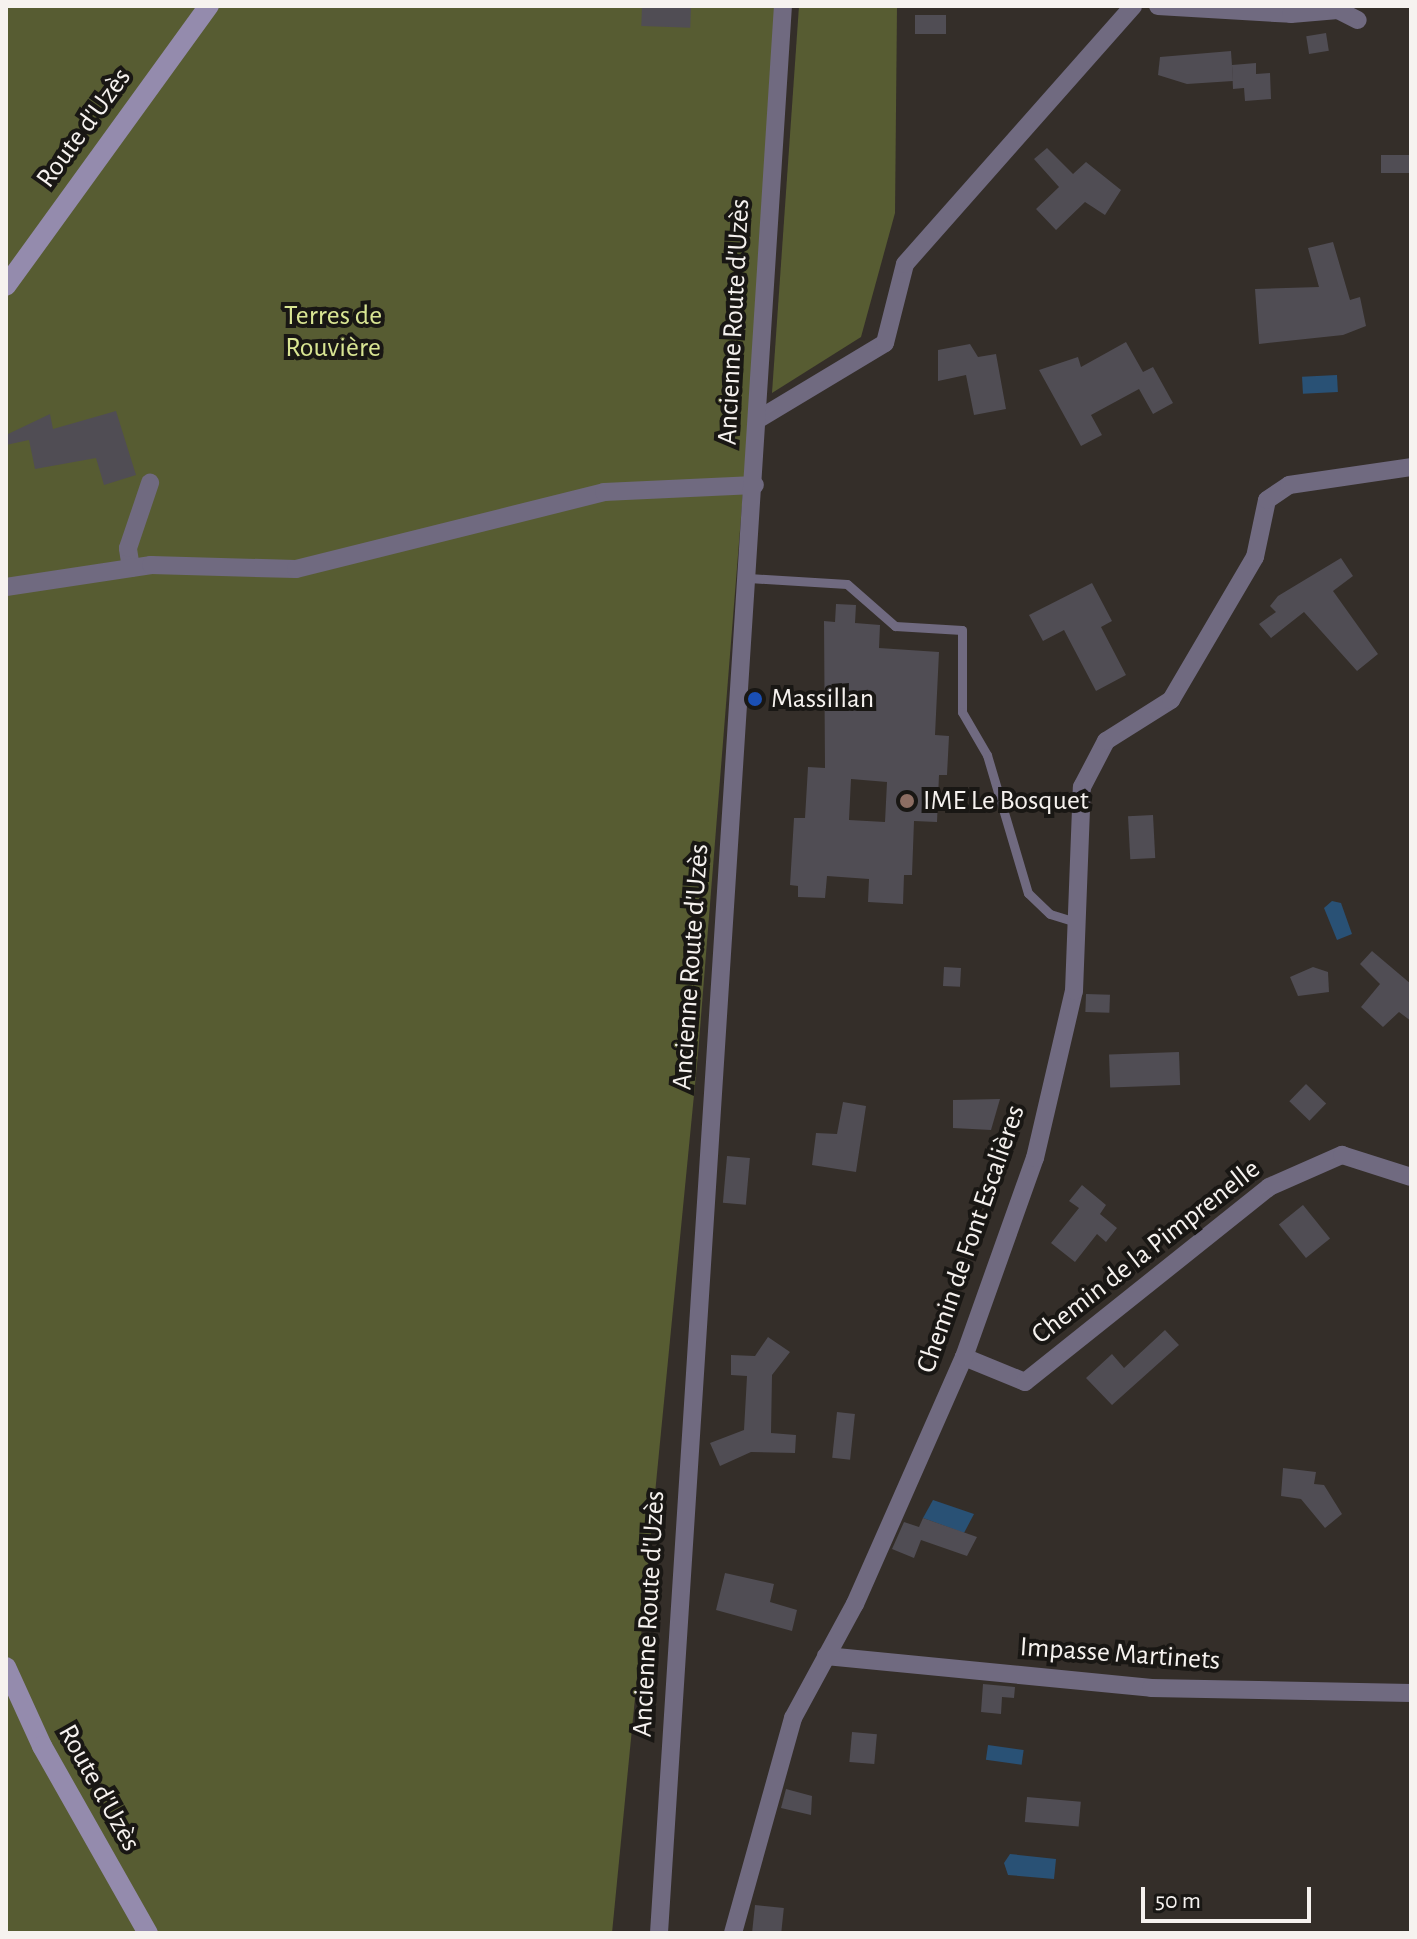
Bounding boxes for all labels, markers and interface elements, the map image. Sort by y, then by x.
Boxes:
street label: Route d'Uzès [29,62,139,194]
street label: Ancienne Route d'Uzès [711,198,757,446]
park label: Terres de Rouvière [284,299,382,365]
place label: Massillan [771,682,874,716]
marker: Massillan [746,690,764,708]
place label: IME Le Bosquet [923,784,1089,818]
marker: IME Le Bosquet [898,792,916,810]
street label: Ancienne Route d'Uzès [666,843,716,1091]
street label: Chemin de Font Escalières [909,1101,1033,1377]
street label: Chemin de la Pimprenelle [1025,1152,1267,1352]
street label: Ancienne Route d'Uzès [626,1490,672,1738]
street label: Impasse Martinets [1019,1630,1221,1678]
street label: Route d'Uzès [50,1719,148,1857]
scale bar [1145,1871,1315,1921]
text: 50 m [1155,1889,1201,1913]

